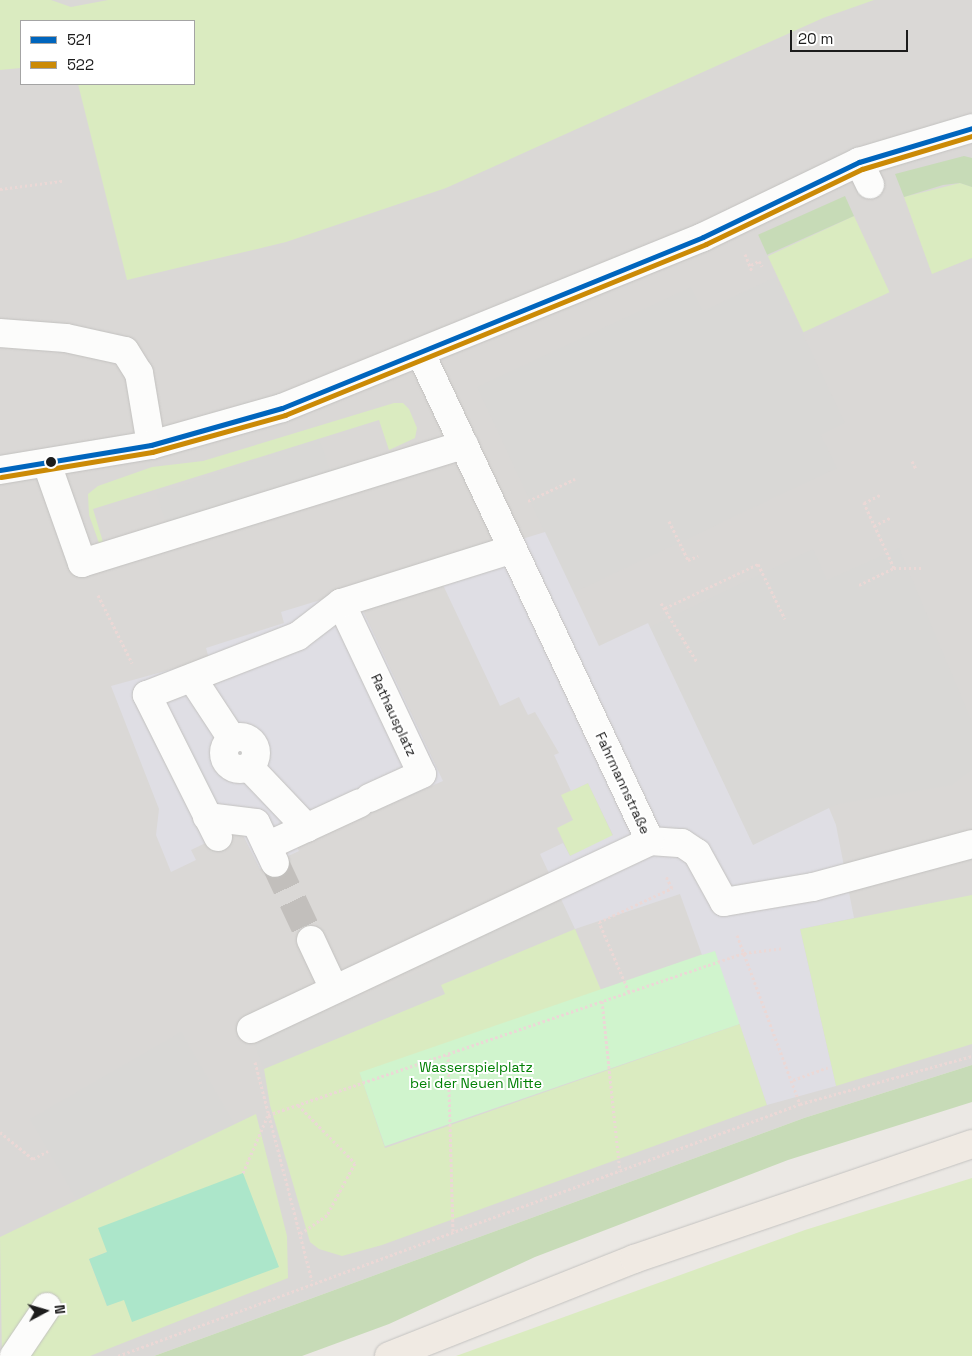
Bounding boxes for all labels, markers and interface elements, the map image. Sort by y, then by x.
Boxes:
legend [20,20,195,85]
scale bar [792,20,910,52]
text: 20 m [798,29,833,48]
text: 521 [67,30,91,49]
text: 522 [67,55,94,74]
unlabelled marker [46,457,56,467]
street label: Rathausplatz [368,671,420,759]
street label: Fahrmannstraße [592,729,654,837]
park label: Wasserspielplatz bei der Neuen Mitte [410,1059,542,1092]
north arrow [20,1286,70,1336]
text: N [50,1304,69,1315]

